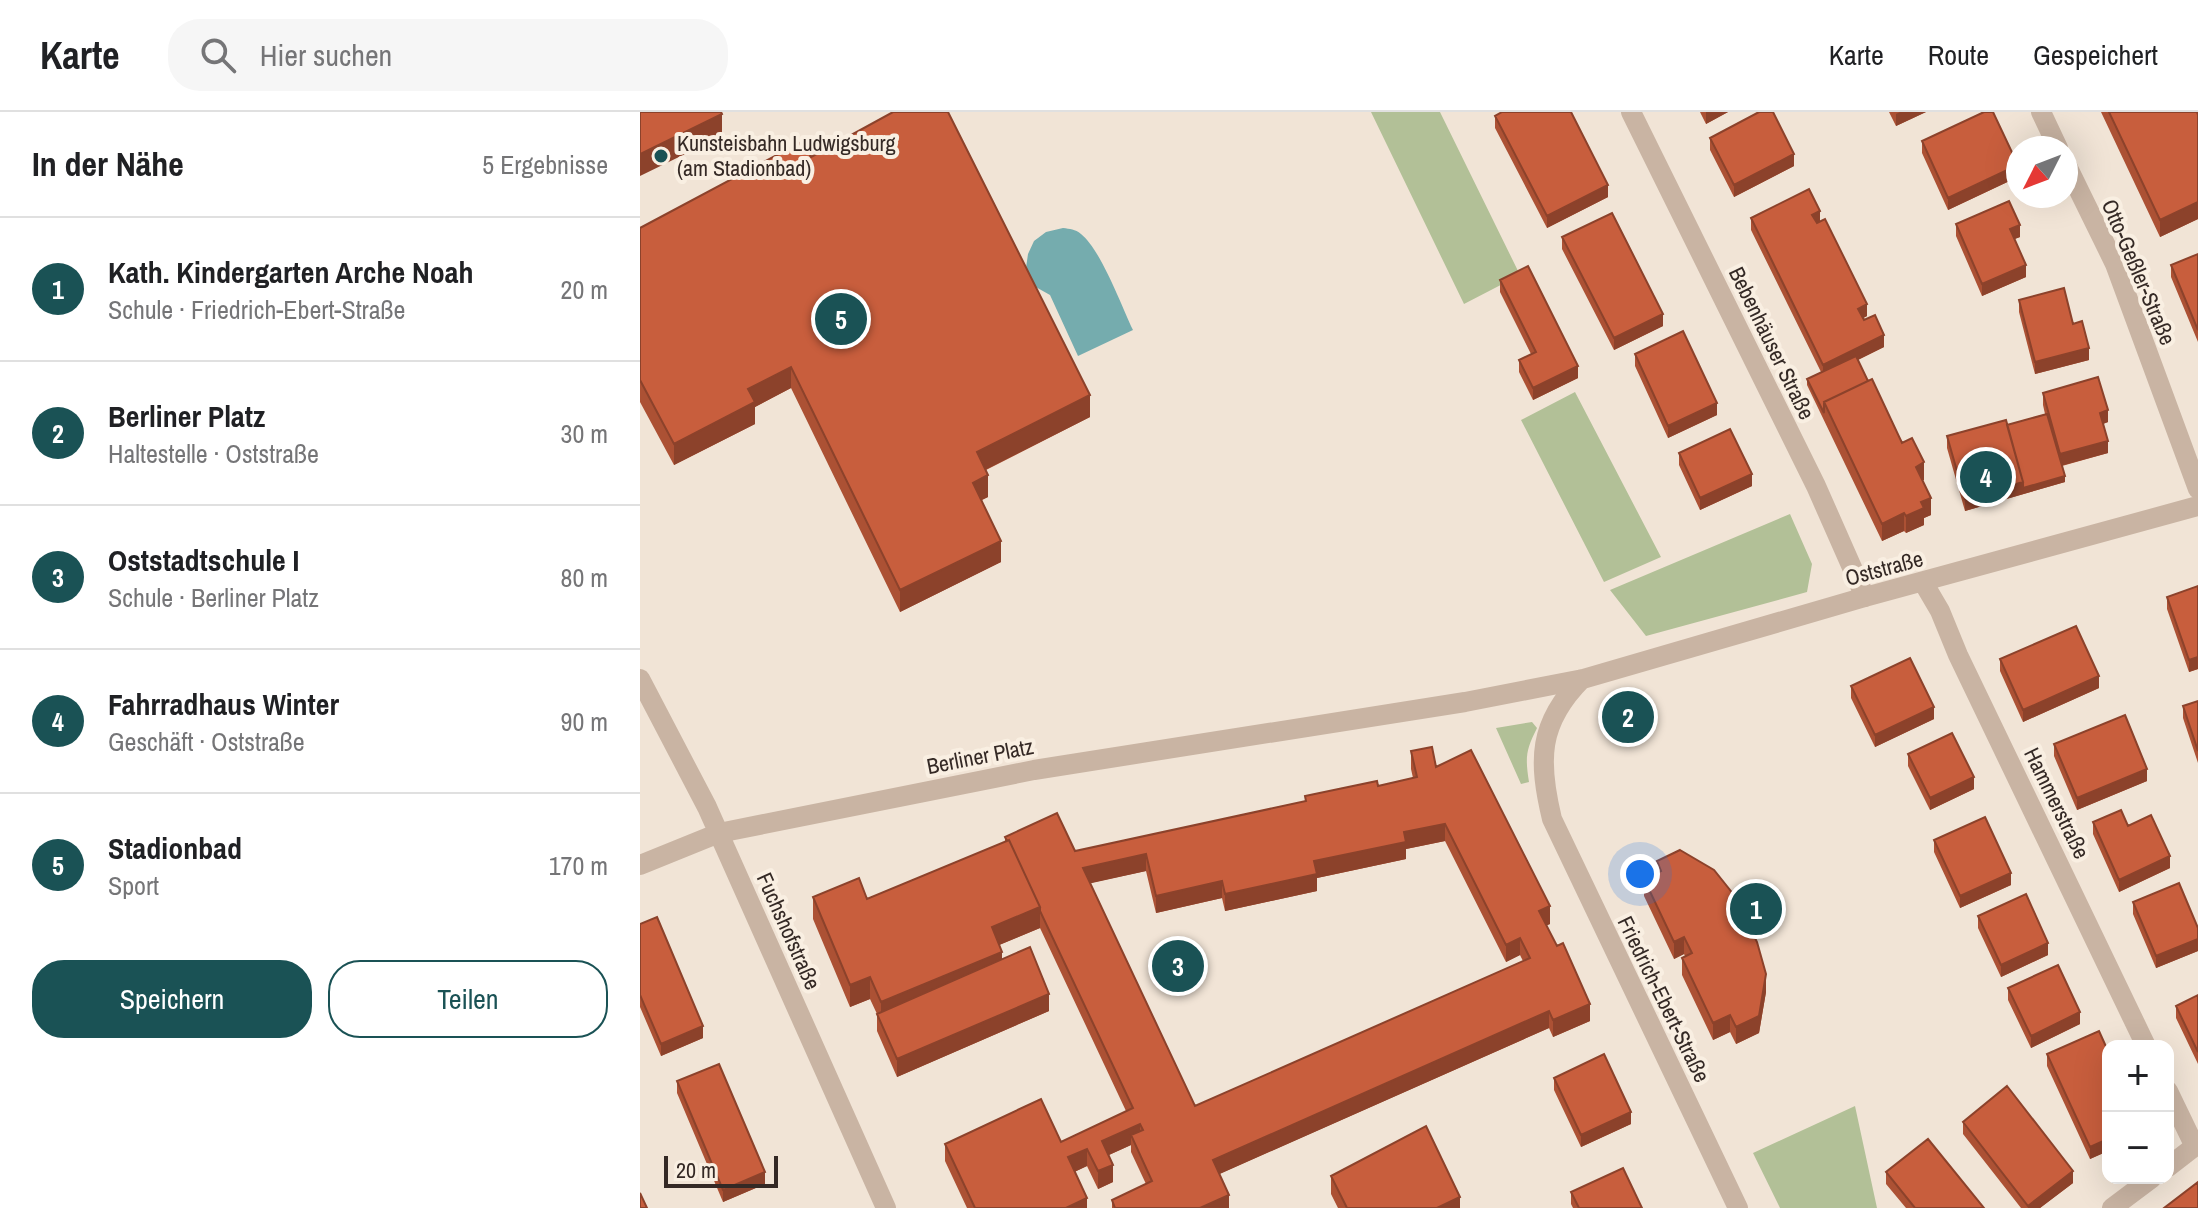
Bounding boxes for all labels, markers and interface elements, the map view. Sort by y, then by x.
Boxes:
search box [168,19,728,91]
text: Karte [40,30,120,81]
icon: search [196,33,240,77]
text: Hier suchen [260,35,392,75]
text: Karte [1829,36,1884,74]
text: Route [1928,36,1989,74]
text: Gespeichert [2033,36,2158,74]
place label: Kunsteisbahn Ludwigsburg (am Stadionbad) [677,128,896,183]
north arrow [2006,136,2078,208]
text: In der Nähe [32,141,184,187]
text: 5 Ergebnisse [482,147,608,182]
marker: Kunsteisbahn Ludwigsburg (am Stadionbad) [652,147,670,165]
street label: Otto-Geßler-Straße [2095,195,2183,349]
text: Kath. Kindergarten Arche Noah [108,252,473,292]
street label: Bebenhäuser Straße [1722,262,1822,424]
text: 1 [52,272,64,307]
text: 20 m [561,272,608,307]
pin: 5 [815,289,867,349]
text: Schule · Friedrich-Ebert-Straße [108,292,405,327]
text: Berliner Platz [108,396,265,436]
text: 2 [52,416,64,451]
text: 30 m [561,416,608,451]
text: Haltestelle · Oststraße [108,436,319,471]
pin: 4 [1960,447,2012,507]
text: Oststadtschule I [108,540,299,580]
street label: Oststraße [1842,543,1926,593]
text: 3 [52,560,64,595]
text: 80 m [561,560,608,595]
text: Schule · Berliner Platz [108,580,319,615]
text: Fahrradhaus Winter [108,684,339,724]
pin: 2 [1602,687,1654,747]
text: 4 [52,704,64,739]
text: 90 m [561,704,608,739]
text: Geschäft · Oststraße [108,724,305,759]
street label: Berliner Platz [924,731,1036,781]
street label: Hammerstraße [2017,742,2097,864]
text: Stadionbad [108,828,242,868]
text: 5 [52,848,64,883]
text: 170 m [549,848,608,883]
your location [1620,854,1660,894]
text: Sport [108,868,159,903]
street label: Fuchshofstraße [750,868,828,994]
pin: 1 [1730,879,1782,939]
street label: Friedrich-Ebert-Straße [1611,911,1717,1087]
pin: 3 [1152,936,1204,996]
button: Speichern [32,960,312,1038]
button: Teilen [328,960,608,1038]
map controls [2102,1040,2174,1184]
button: + [2102,1040,2174,1112]
button: − [2102,1112,2174,1184]
scale bar [664,1152,778,1188]
text: 20 m [676,1155,716,1185]

